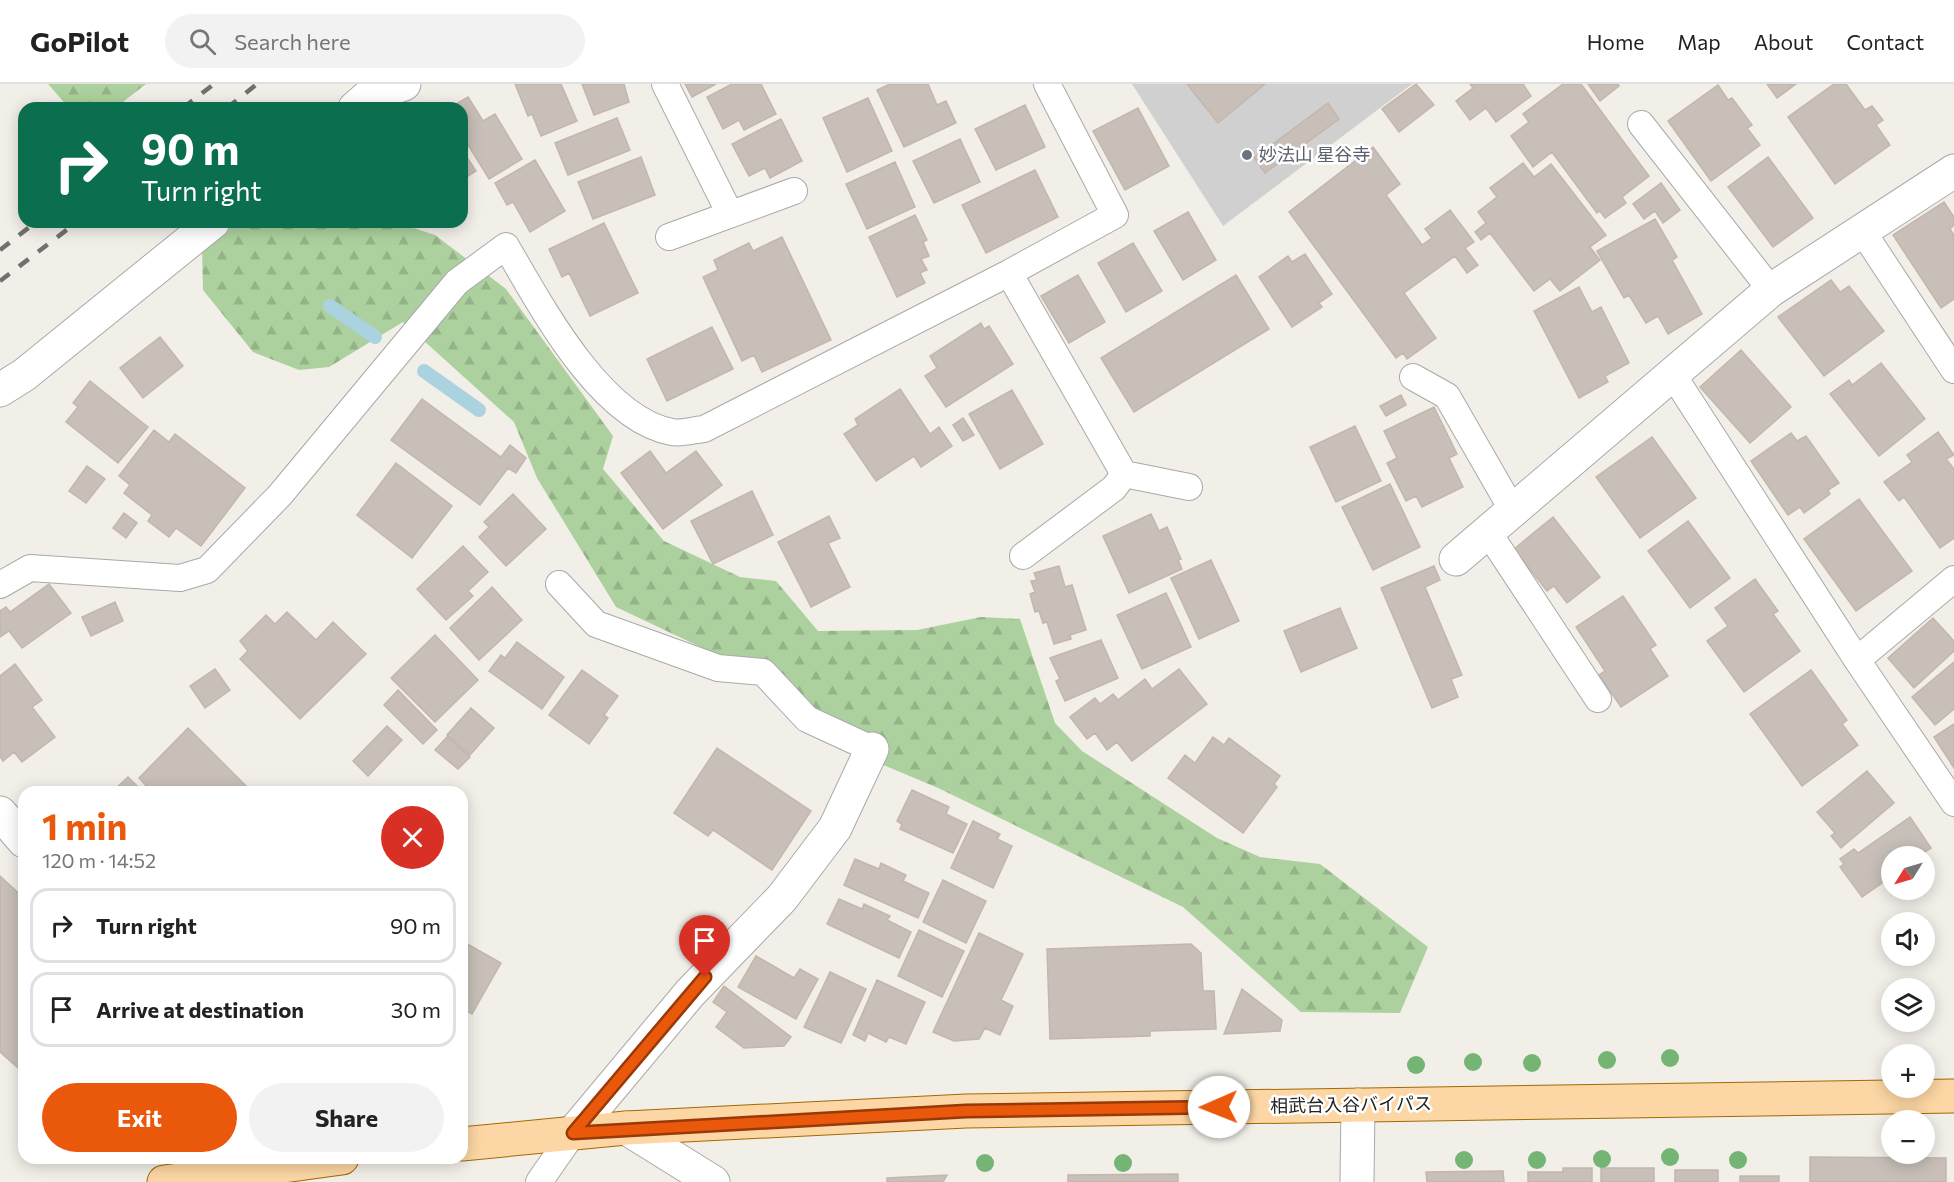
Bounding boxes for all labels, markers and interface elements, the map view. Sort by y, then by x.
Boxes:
search box [165,14,585,68]
text: GoPilot [30,24,129,58]
icon: search [186,25,219,58]
text: Search here [234,28,351,55]
text: Home [1587,29,1644,54]
text: Map [1677,29,1721,54]
text: About [1754,29,1813,54]
text: Contact [1846,29,1924,54]
text: 90 m [141,122,240,174]
icon: right [42,126,120,204]
place label: 妙法山 星谷寺 [1259,143,1370,165]
marker: 妙法山 星谷寺 [1240,148,1254,162]
text: Turn right [141,174,261,207]
text: 1 min [42,803,127,847]
button: close [381,806,444,869]
north arrow [1881,846,1935,900]
map controls [1881,846,1935,1164]
text: 120 m · 14:52 [42,848,156,872]
icon: right [45,909,78,942]
text: Turn right [96,912,197,939]
text: 90 m [390,912,441,939]
button: sound [1881,912,1935,966]
pin [679,915,730,977]
icon: arrive [688,924,721,957]
button: layers [1881,978,1935,1032]
icon: arrive [45,993,78,1026]
text: Arrive at destination [96,996,304,1023]
text: 30 m [391,996,441,1023]
button: + [1881,1044,1935,1098]
position arrow [1187,1075,1251,1139]
button: Exit [42,1083,237,1152]
button: Share [249,1083,444,1152]
street label: 相武台入谷バイパス [1270,1092,1432,1116]
button: − [1881,1110,1935,1164]

